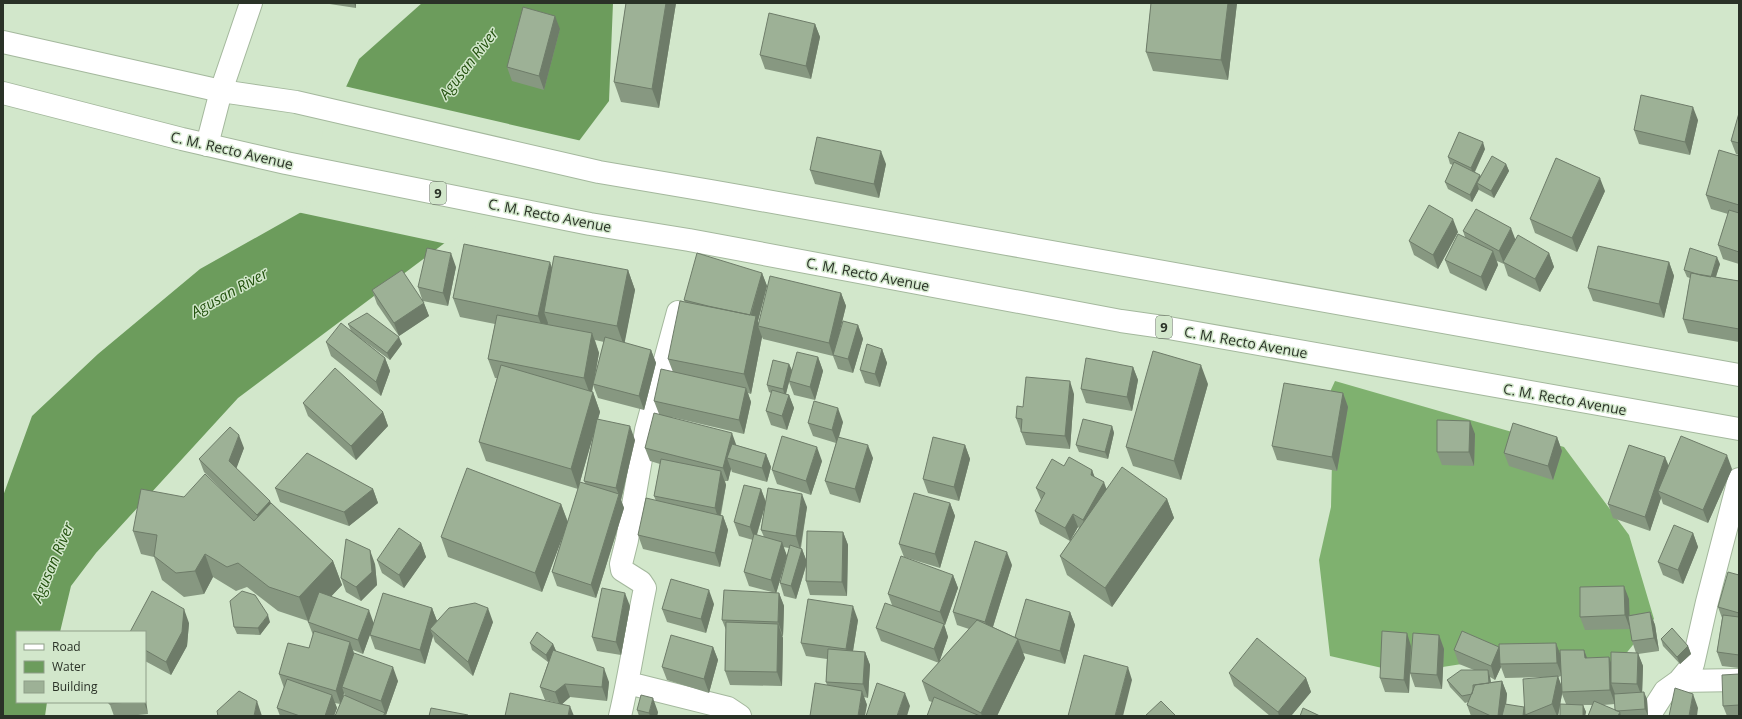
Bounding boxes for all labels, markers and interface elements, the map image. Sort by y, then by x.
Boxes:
water label: Agusan River [433,23,503,103]
street label: C. M. Recto Avenue [169,127,295,173]
road number: 9 [430,182,446,204]
street label: C. M. Recto Avenue [487,194,613,236]
street label: C. M. Recto Avenue [805,253,931,295]
water label: Agusan River [186,262,272,322]
road number: 9 [1156,316,1172,338]
street label: C. M. Recto Avenue [1183,322,1309,362]
street label: C. M. Recto Avenue [1502,379,1628,419]
water label: Agusan River [26,518,78,606]
legend [16,631,146,703]
text: Road [52,638,81,655]
text: Water [52,658,86,675]
text: Building [52,678,98,695]

